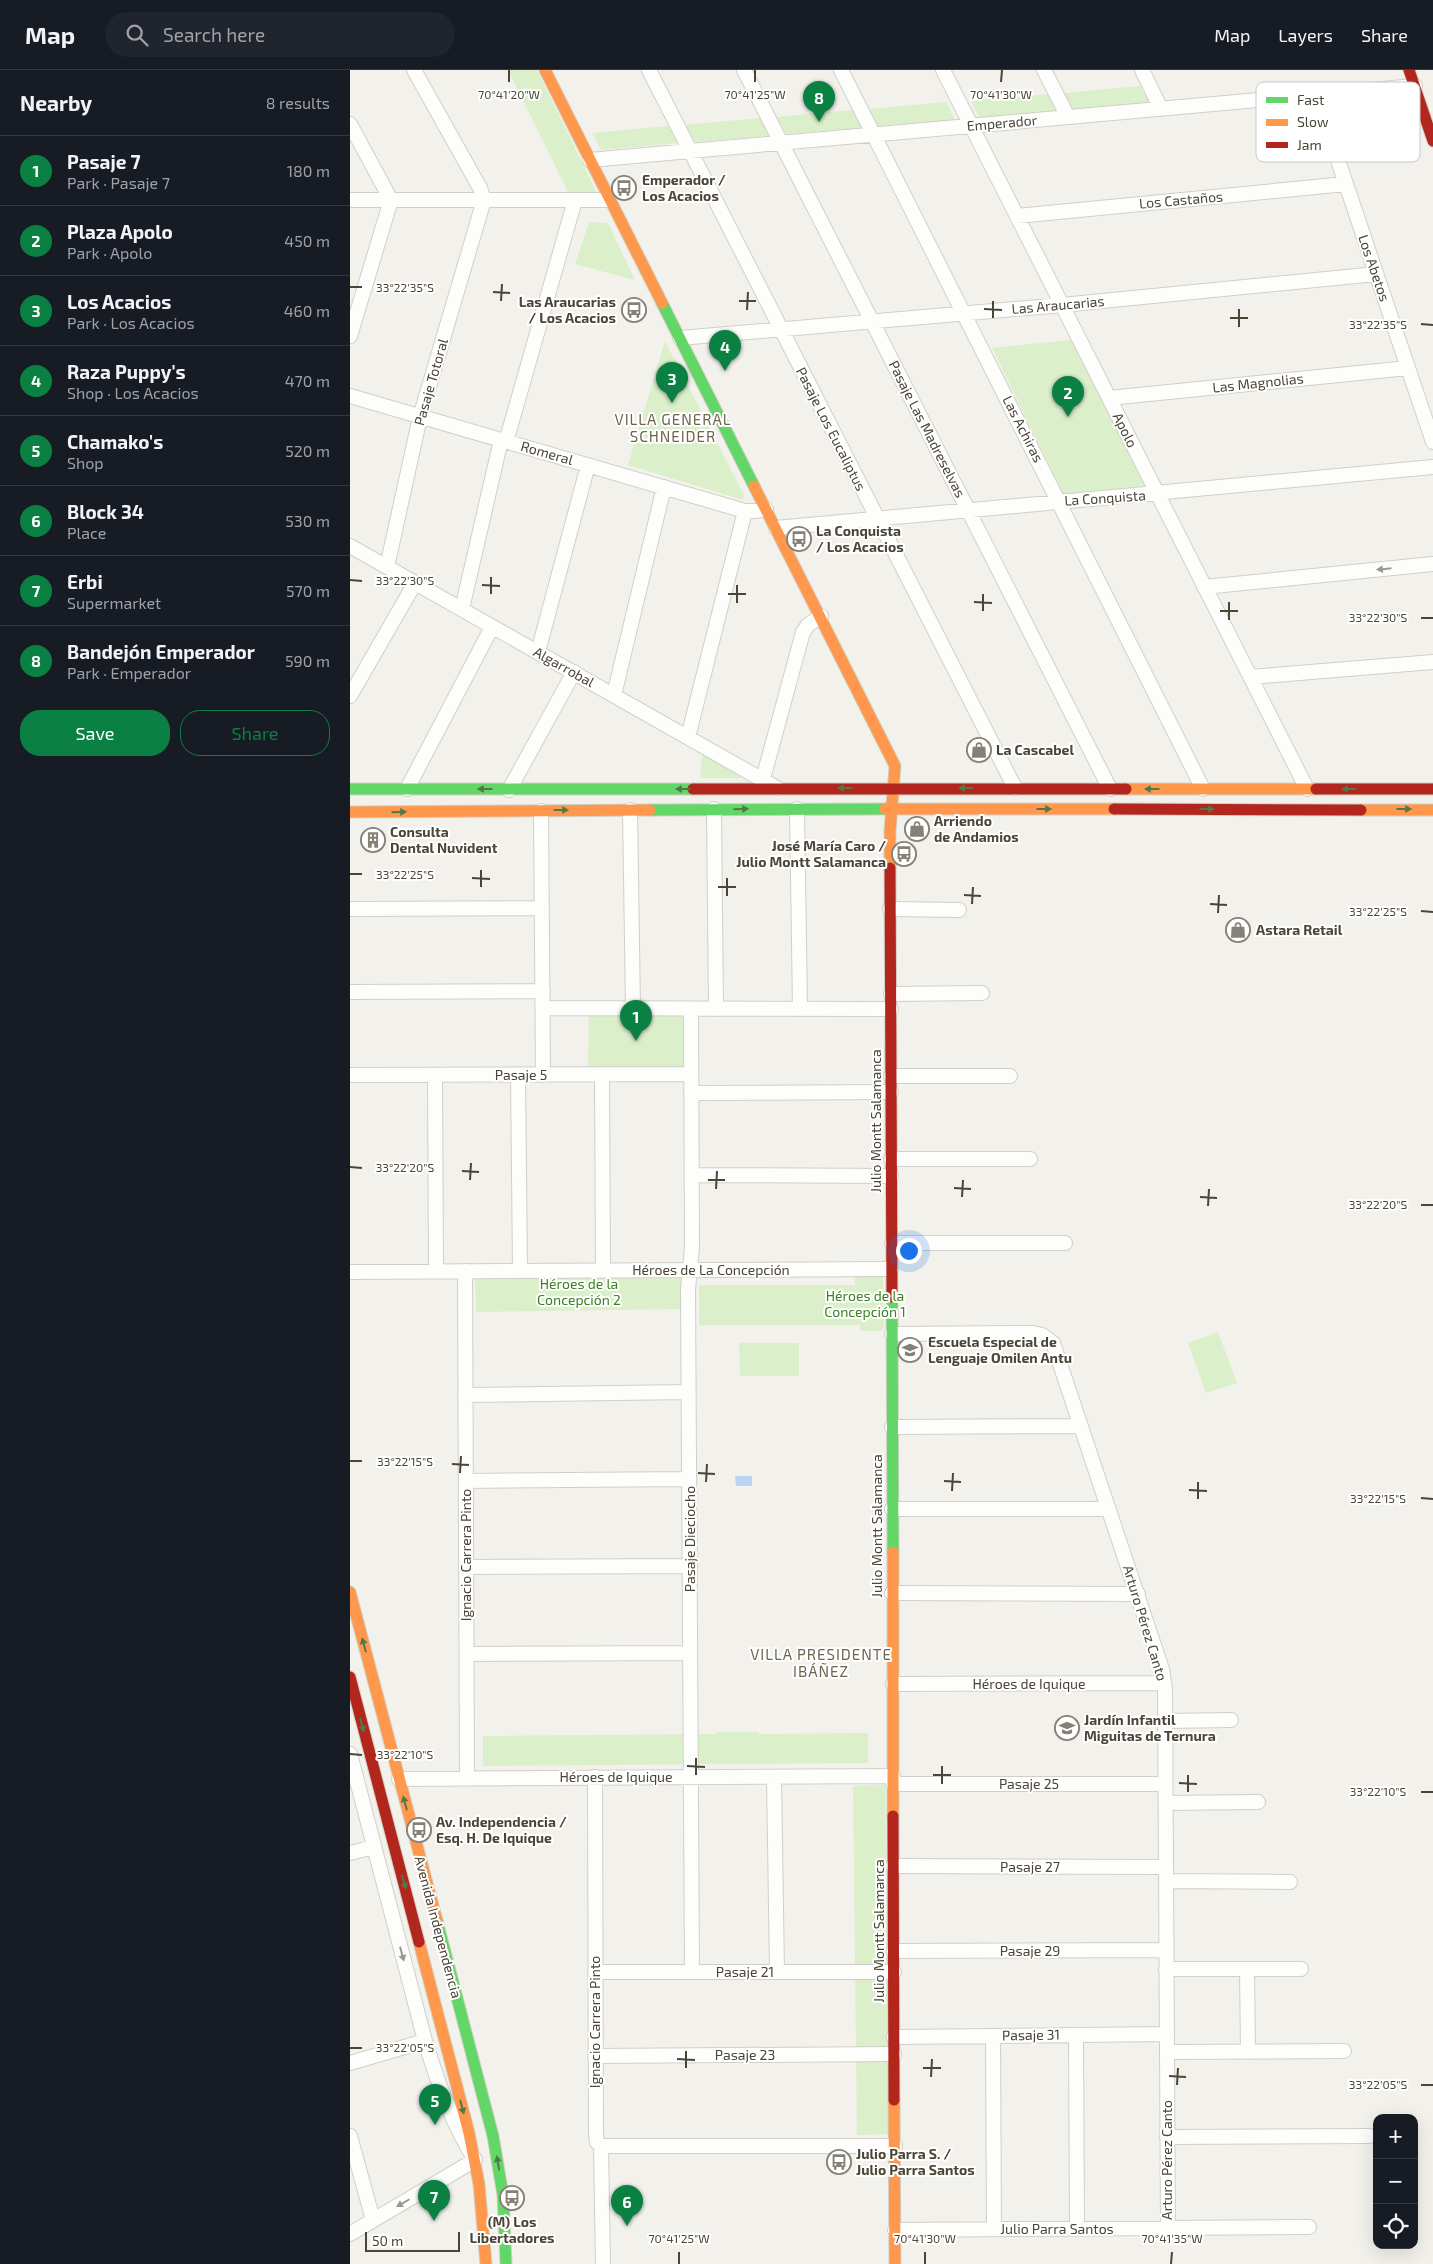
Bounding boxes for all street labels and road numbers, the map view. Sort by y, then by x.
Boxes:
street label: Emperador [966,111,1038,134]
street label: Los Castaños [1138,187,1224,212]
street label: Los Abetos [1355,232,1394,304]
street label: Las Araucarias [1011,292,1105,317]
street label: Pasaje Totoral [410,336,451,427]
street label: Pasaje Las Madreselvas [885,357,969,500]
street label: Pasaje Los Eucaliptus [793,364,870,494]
street label: Las Magnolias [1212,369,1304,396]
street label: Las Achiras [999,393,1047,465]
street label: Apolo [1109,409,1141,450]
street label: Romeral [519,437,576,468]
street label: La Conquista [1064,486,1146,509]
street label: Algarrobal [531,643,598,691]
street label: Julio Montt Salamanca [867,1049,884,1193]
street label: Pasaje 5 [495,1066,547,1083]
street label: Héroes de La Concepción [632,1261,790,1278]
street label: Julio Montt Salamanca [868,1454,885,1598]
street label: Pasaje Dieciocho [681,1486,698,1592]
street label: Ignacio Carrera Pinto [457,1489,474,1621]
street label: Arturo Pérez Canto [1120,1563,1171,1683]
street label: Héroes de Iquique [972,1675,1086,1692]
street label: Héroes de Iquique [559,1768,673,1785]
street label: Pasaje 25 [999,1775,1059,1792]
street label: Avenida Independencia [411,1854,466,2000]
street label: Pasaje 27 [1000,1858,1060,1875]
street label: Julio Montt Salamanca [870,1859,887,2003]
street label: Pasaje 29 [1000,1942,1060,1959]
street label: Ignacio Carrera Pinto [586,1956,603,2088]
street label: Pasaje 21 [716,1963,774,1980]
street label: Pasaje 31 [1002,2025,1060,2044]
street label: Pasaje 23 [715,2046,775,2063]
street label: Arturo Pérez Canto [1158,2100,1175,2220]
street label: Julio Parra Santos [1000,2220,1114,2237]

